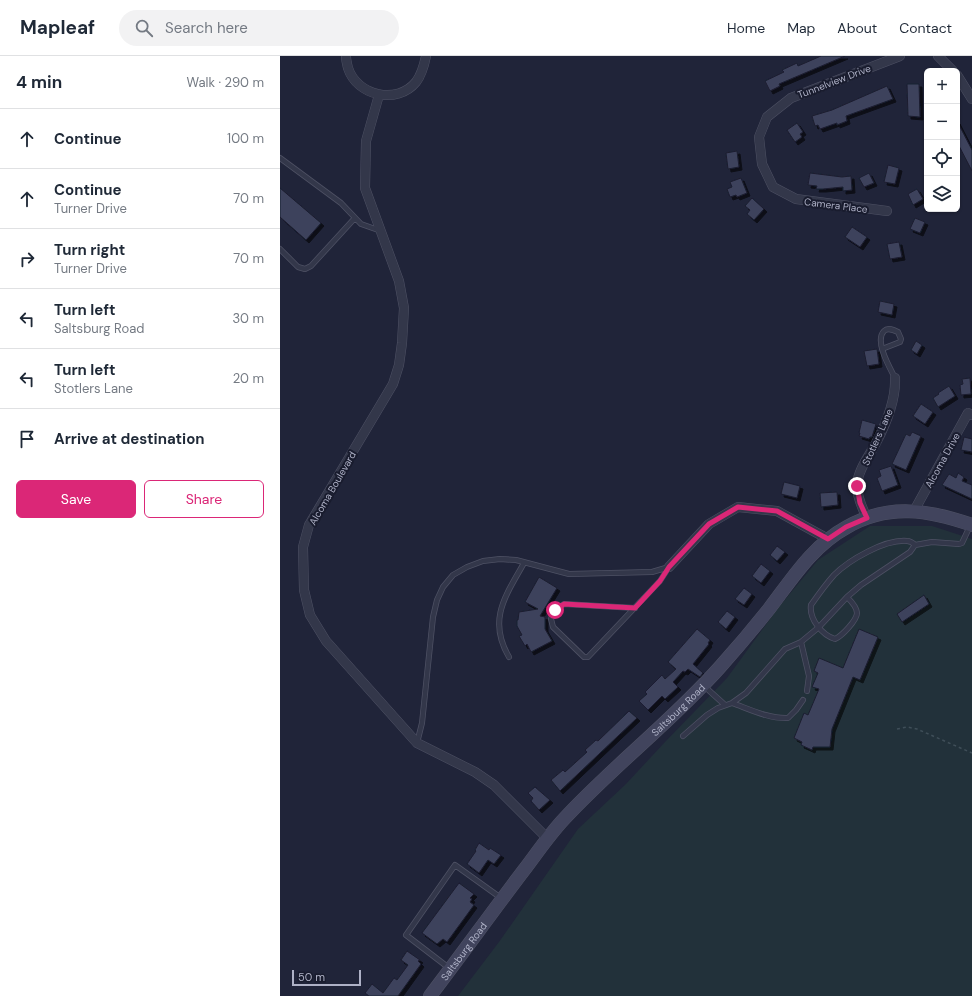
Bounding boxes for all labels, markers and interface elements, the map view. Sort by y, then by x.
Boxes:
search box [119,10,399,46]
text: Mapleaf [20,15,95,40]
icon: search [133,17,155,39]
text: Search here [165,18,248,38]
text: Home [727,19,765,37]
text: Map [787,19,815,37]
text: About [837,19,877,37]
text: Contact [899,19,952,37]
street label: Tunnelview Drive [796,61,873,101]
map controls [924,68,960,212]
button: + [924,68,960,104]
text: 4 min [16,71,62,93]
text: Walk · 290 m [187,74,264,91]
button: − [924,104,960,140]
icon: ahead [16,128,38,150]
text: Continue [54,129,122,149]
text: 100 m [227,130,264,147]
button: locate [924,140,960,176]
button: layers [924,176,960,212]
text: Continue [54,180,122,200]
icon: ahead [16,188,38,210]
text: 70 m [233,190,264,207]
street label: Camera Place [803,195,869,216]
text: Turner Drive [54,200,127,217]
text: Turn right [54,240,125,260]
icon: right [16,248,38,270]
text: 70 m [233,250,264,267]
text: Turner Drive [54,260,127,277]
text: Turn left [54,300,115,320]
icon: left [16,308,38,330]
text: 30 m [232,310,264,327]
text: Saltsburg Road [54,320,144,337]
text: Turn left [54,360,115,380]
icon: left [16,368,38,390]
text: 20 m [233,370,264,387]
text: Stotlers Lane [54,380,133,397]
street label: Stotlers Lane [859,407,896,468]
icon: arrive [16,428,38,450]
text: Arrive at destination [54,429,205,449]
street label: Alcoma Drive [922,430,963,490]
street label: Alcoma Boulevard [306,449,359,528]
route end [848,477,866,495]
button: Save [16,480,136,518]
button: Share [144,480,264,518]
route start [546,601,564,619]
street label: Saltsburg Road [649,681,708,739]
street label: Saltsburg Road [438,920,490,983]
scale bar [292,968,361,987]
text: 50 m [298,970,325,984]

